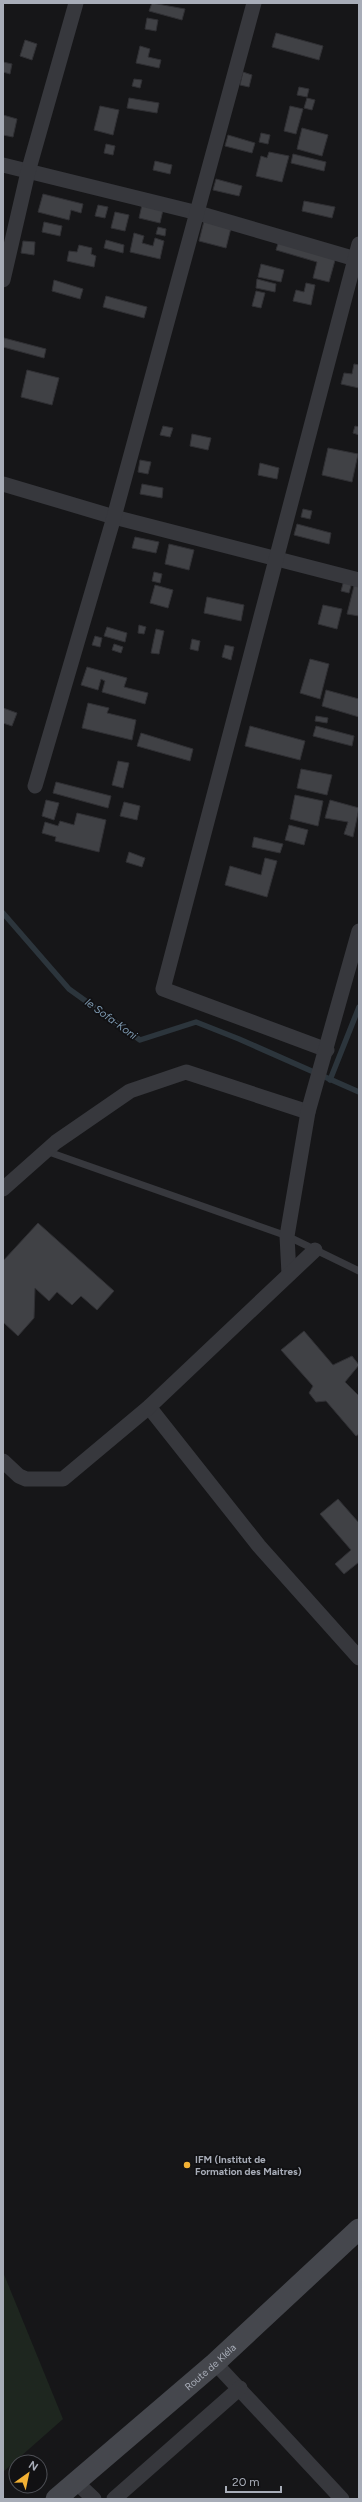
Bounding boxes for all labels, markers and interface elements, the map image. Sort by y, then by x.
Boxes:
water label: le Sofa-Koni [82,996,140,1042]
place label: IFM (Institut de Formation des Maitres) [195,2153,302,2178]
marker: IFM (Institut de Formation des Maitres) [182,2160,192,2170]
street label: Route de Kléla [182,2341,238,2393]
north arrow [8,2454,48,2494]
text: N [26,2458,40,2474]
scale bar [226,2468,281,2494]
text: 20 m [232,2475,260,2489]

